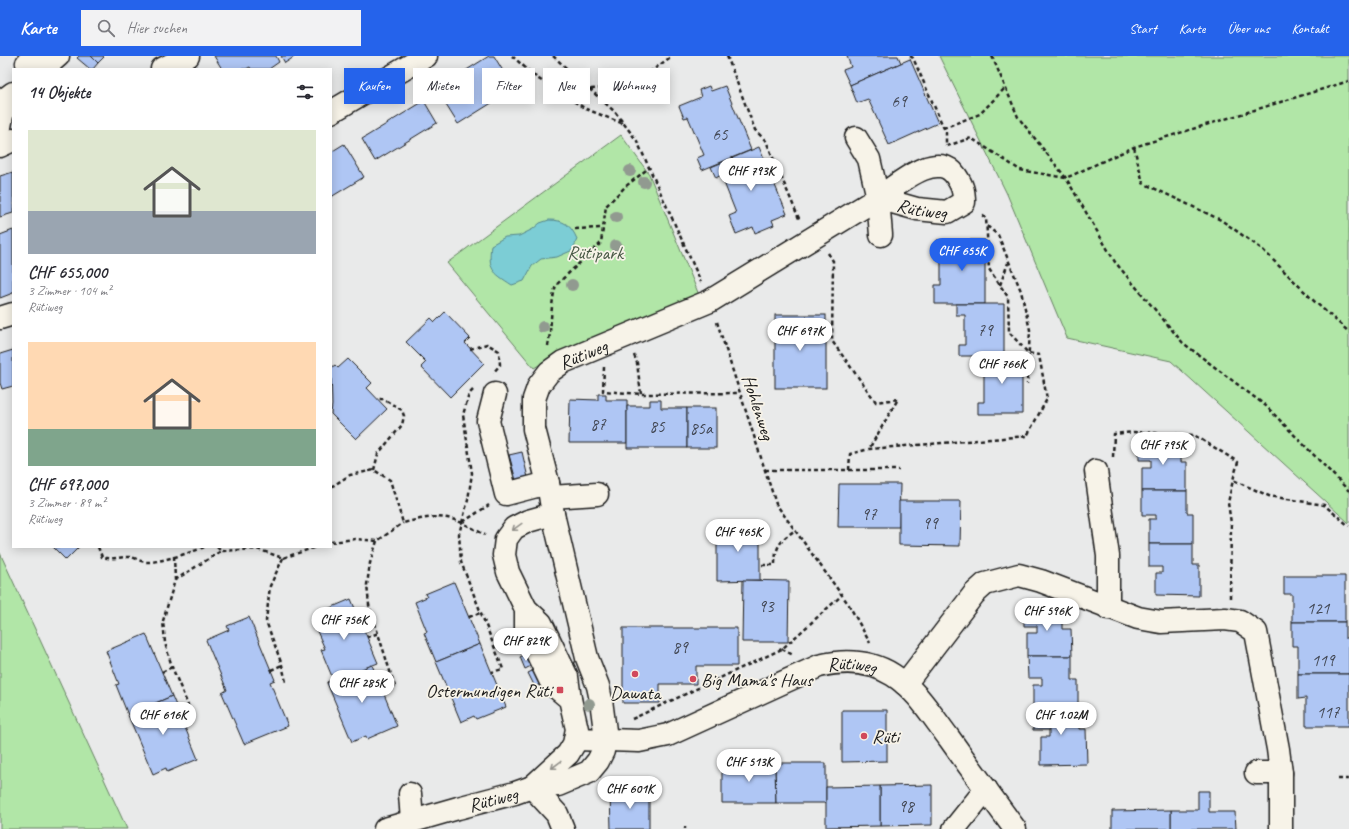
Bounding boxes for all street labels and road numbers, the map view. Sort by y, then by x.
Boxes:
street label: Rütiweg [894,193,949,225]
street label: Rütiweg [556,334,612,375]
street label: Hohlenweg [736,372,780,444]
street label: Rütiweg [826,651,881,680]
street label: Rütiweg [466,782,522,818]

